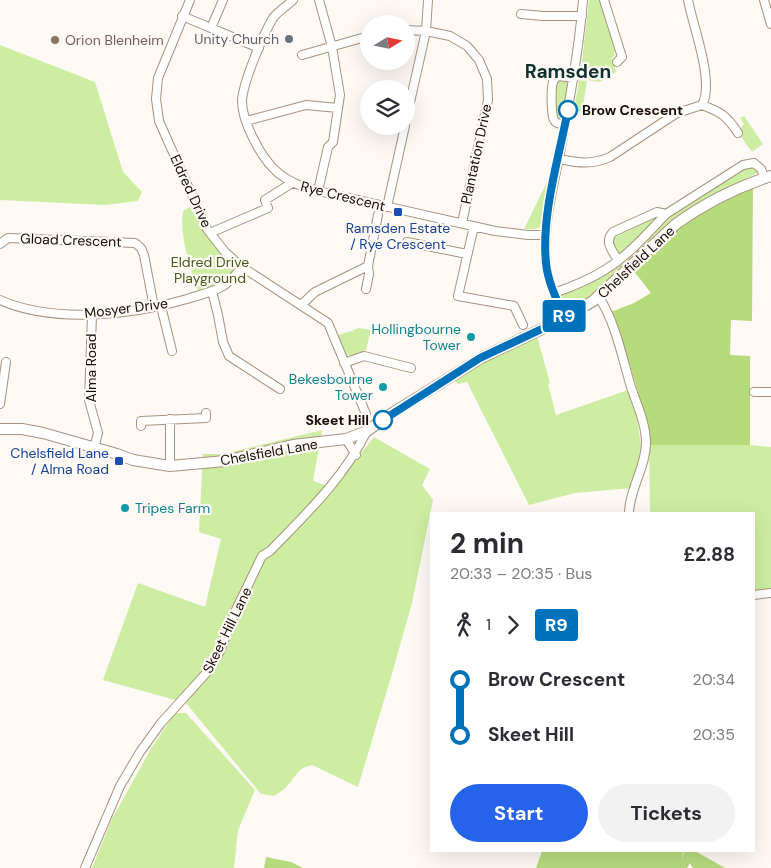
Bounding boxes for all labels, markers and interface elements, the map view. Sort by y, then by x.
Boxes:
north arrow [360,15,415,70]
map controls [360,15,415,135]
place label: Unity Church [194,30,279,48]
place label: Orion Blenheim [65,31,164,49]
marker: Unity Church [283,33,295,45]
marker: Orion Blenheim [49,34,61,46]
district label: Ramsden [525,59,611,84]
button: layers [360,80,415,135]
marker: Brow Crescent [558,100,578,120]
place label: Brow Crescent [582,101,683,119]
street label: Plantation Drive [457,102,495,206]
street label: Eldred Drive [166,152,216,230]
street label: Rye Crescent [299,177,387,215]
marker: Ramsden Estate / Rye Crescent [392,206,404,218]
place label: Ramsden Estate / Rye Crescent [346,219,450,253]
street label: Chelsfield Lane [594,222,678,302]
street label: Gload Crescent [20,229,122,251]
park label: Eldred Drive Playground [171,253,249,287]
street label: Mosyer Drive [83,294,169,322]
line badge: R9 [542,300,586,332]
text: R9 [553,304,575,328]
place label: Hollingbourne Tower [371,320,461,354]
marker: Hollingbourne Tower [465,331,477,343]
street label: Alma Road [82,334,100,402]
place label: Bekesbourne Tower [289,370,373,404]
marker: Bekesbourne Tower [377,381,389,393]
marker: Skeet Hill [373,410,393,430]
place label: Skeet Hill [306,411,369,429]
street label: Chelsfield Lane [219,435,319,469]
place label: Chelsfield Lane / Alma Road [10,444,109,478]
marker: Chelsfield Lane / Alma Road [113,455,125,467]
place label: Tripes Farm [135,499,210,517]
marker: Tripes Farm [119,502,131,514]
text: 2 min [450,525,524,562]
text: £2.88 [683,542,735,567]
text: 20:33 – 20:35 · Bus [450,563,592,584]
street label: Skeet Hill Lane [198,584,256,676]
icon: walk [450,611,478,639]
icon: forward [499,611,527,639]
text: R9 [545,613,568,637]
text: 1 [486,614,491,635]
text: Brow Crescent [488,667,625,692]
text: 20:34 [693,669,735,690]
text: Skeet Hill [488,722,574,747]
text: 20:35 [693,724,735,745]
button: Start [450,784,588,842]
button: Tickets [598,784,735,842]

